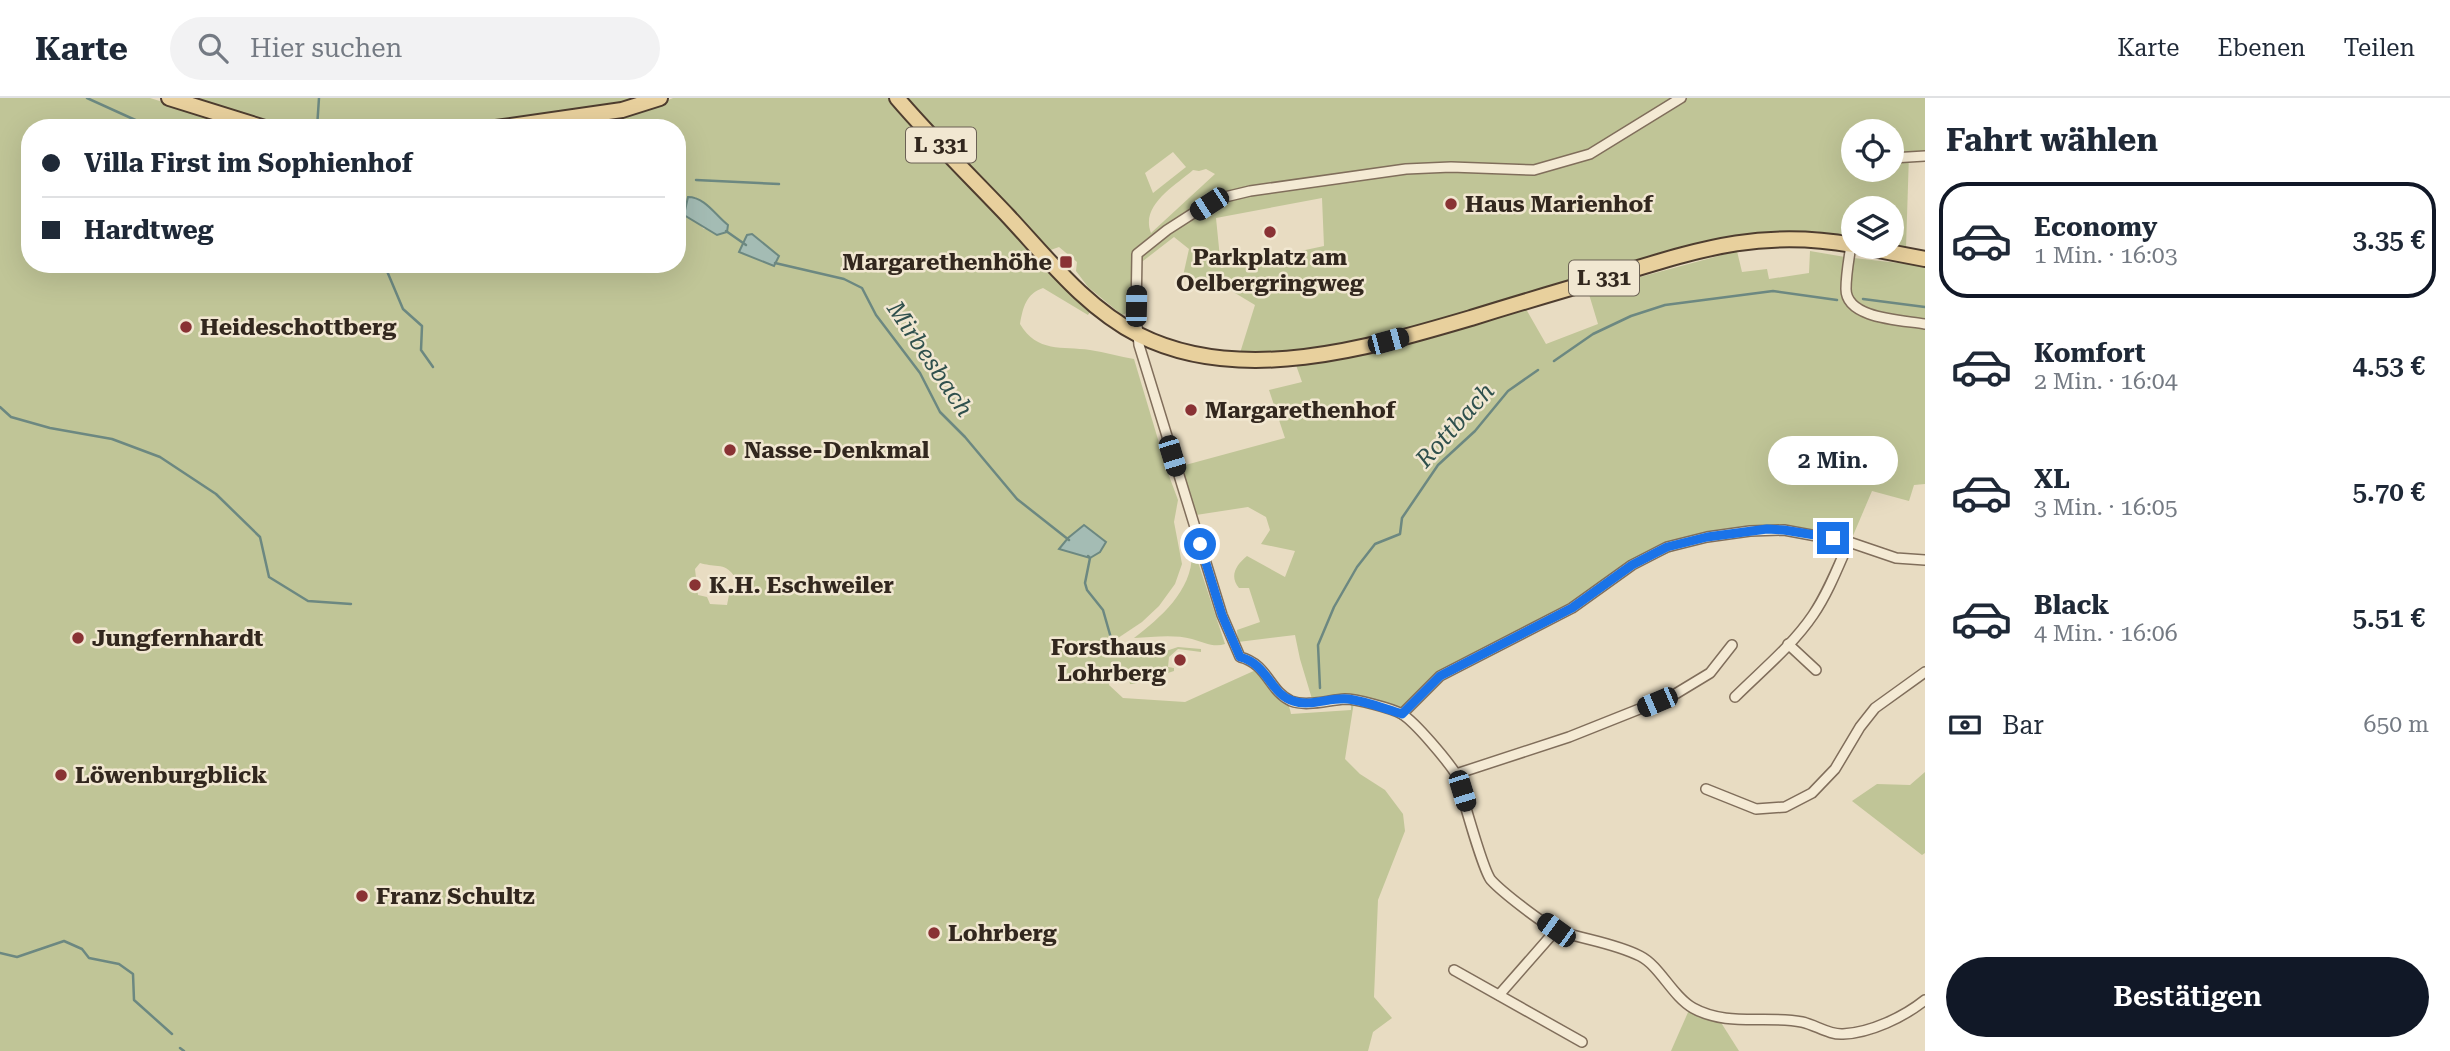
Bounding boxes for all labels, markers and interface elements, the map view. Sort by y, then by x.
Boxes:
search box [170,17,660,80]
text: Karte [35,29,128,68]
icon: search [194,29,232,67]
text: Hier suchen [250,33,402,63]
text: Karte [2117,34,2179,62]
text: Ebenen [2217,34,2306,62]
text: Teilen [2344,34,2415,62]
map controls [1841,119,1904,259]
button: locate [1841,119,1904,182]
text: Fahrt wählen [1946,121,2158,159]
road number: L 331 [906,128,976,162]
text: Villa First im Sophienhof [84,148,413,178]
car [1186,184,1233,224]
place label: Haus Marienhof [1465,191,1654,218]
marker: Haus Marienhof [1443,196,1459,212]
button: layers [1841,196,1904,259]
icon: car [1950,209,2013,272]
text: Economy [2034,212,2157,242]
text: Hardtweg [84,215,214,245]
marker: Parkplatz am Oelbergringweg [1262,224,1278,240]
text: 3.35 € [2353,225,2425,255]
text: 1 Min. · 16:03 [2034,242,2178,269]
place label: Parkplatz am Oelbergringweg [1176,244,1365,297]
place label: Margarethenhöhe [842,249,1052,276]
marker: Margarethenhöhe [1058,254,1074,270]
road number: L 331 [1569,260,1639,296]
car [1126,285,1147,327]
water label: Mirbesbach [881,295,979,422]
place label: Heideschottberg [200,314,397,341]
marker: Heideschottberg [178,319,194,335]
car [1365,325,1412,357]
icon: car [1950,335,2013,398]
text: Komfort [2034,338,2146,368]
text: 4.53 € [2353,351,2425,381]
text: 2 Min. · 16:04 [2034,368,2178,395]
water label: Rottbach [1409,377,1500,474]
place label: Margarethenhof [1205,397,1397,424]
marker: Margarethenhof [1183,402,1199,418]
car [1156,433,1189,479]
callout: 2 Min. [1768,436,1898,486]
place label: Nasse-Denkmal [744,437,930,464]
marker: Nasse-Denkmal [722,442,738,458]
text: 2 Min. [1798,447,1868,474]
icon: car [1950,461,2013,524]
text: XL [2034,464,2070,494]
text: 5.70 € [2353,477,2425,507]
text: 3 Min. · 16:05 [2034,494,2178,521]
route end [1817,522,1849,554]
route start [1184,528,1216,560]
place label: K.H. Eschweiler [709,572,894,599]
marker: K.H. Eschweiler [687,577,703,593]
icon: car [1950,587,2013,650]
text: Black [2034,590,2109,620]
text: 5.51 € [2353,603,2425,633]
text: 4 Min. · 16:06 [2034,620,2178,647]
place label: Jungfernhardt [92,625,263,652]
marker: Jungfernhardt [70,630,86,646]
place label: Forsthaus Lohrberg [1051,634,1167,687]
marker: Forsthaus Lohrberg [1172,652,1188,668]
car [1634,684,1681,720]
icon: cash [1946,706,1984,744]
text: Bar [2002,710,2044,740]
text: 650 m [2364,711,2429,738]
place label: Löwenburgblick [75,762,267,789]
marker: Löwenburgblick [53,767,69,783]
car [1446,768,1479,814]
place label: Franz Schultz [376,883,535,910]
marker: Franz Schultz [354,888,370,904]
car [1533,909,1580,951]
place label: Lohrberg [948,920,1058,947]
marker: Lohrberg [926,925,942,941]
button: Bestätigen [1946,957,2429,1037]

